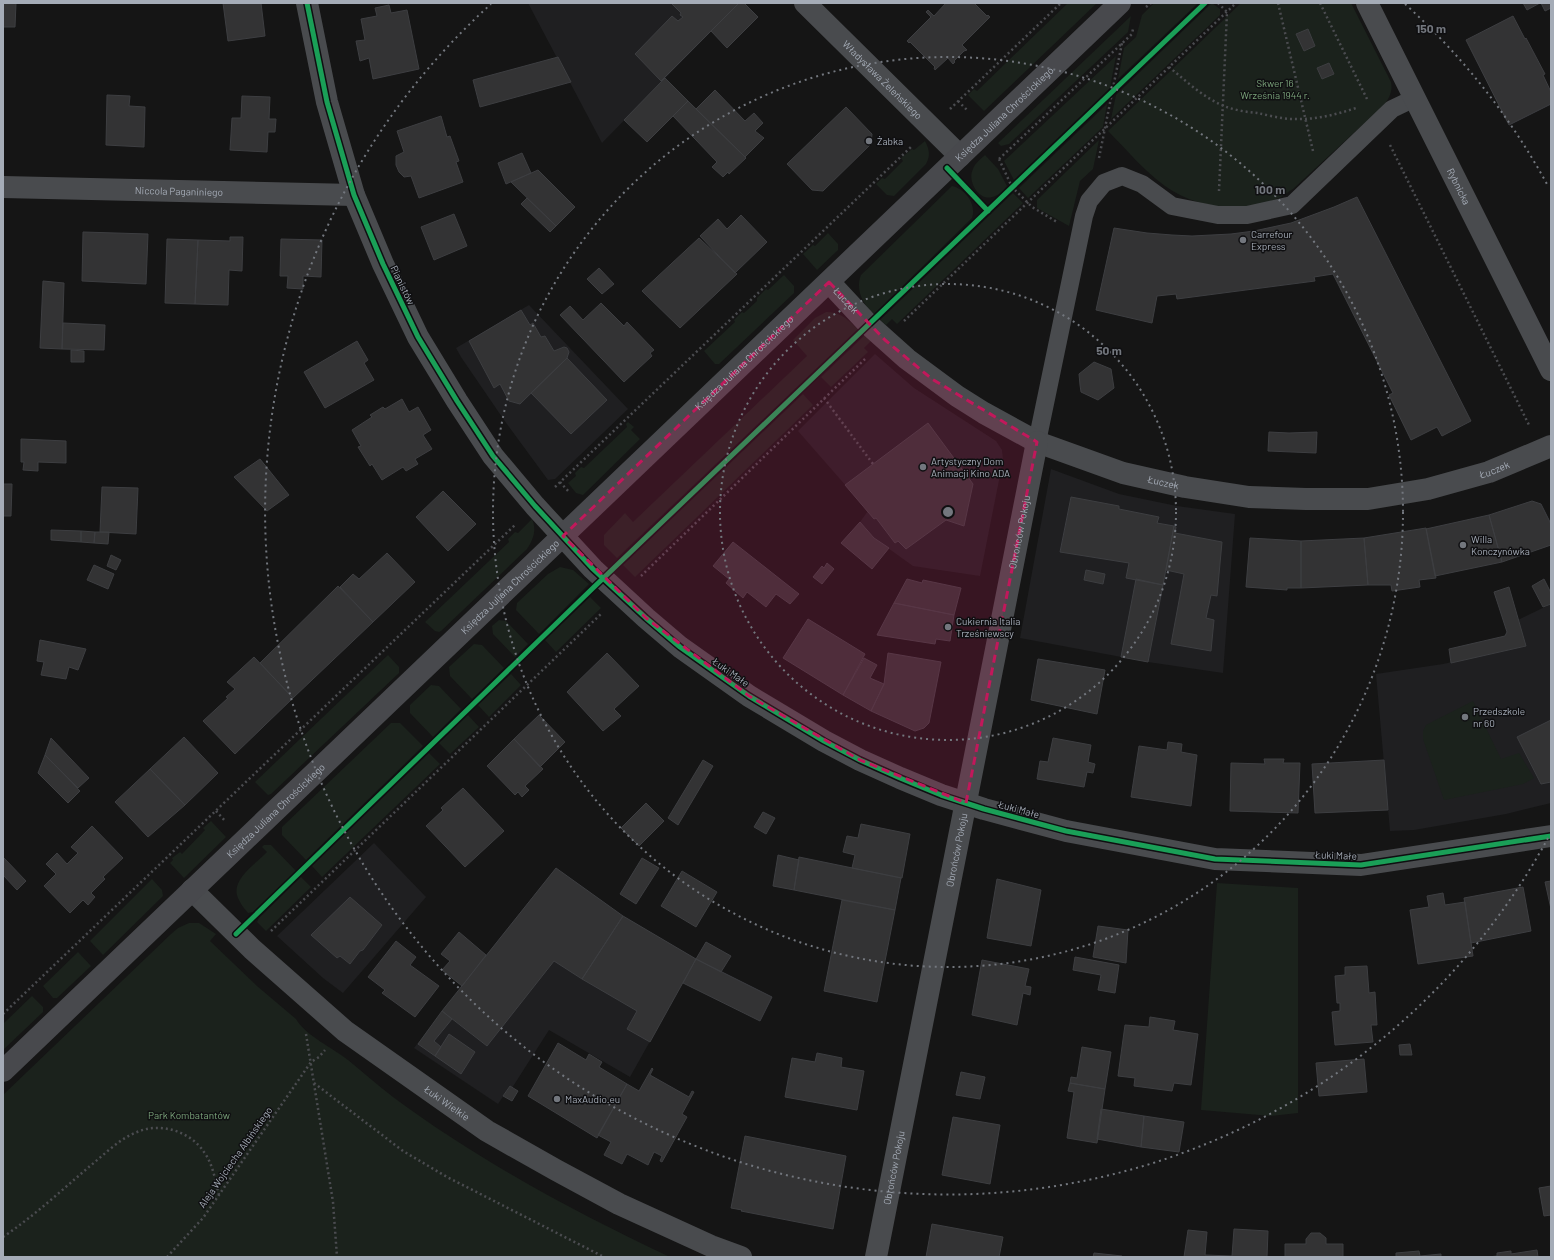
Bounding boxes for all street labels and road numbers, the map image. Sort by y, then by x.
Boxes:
street label: Władysława Żeleńskiego [840,38,925,121]
street label: Księdza Juliana Chrościckiego [952,64,1056,164]
street label: Rybnicka [1445,166,1473,207]
street label: Niccola Paganiniego [135,184,223,198]
street label: Pianistów [388,263,418,307]
street label: Łuczek [830,284,861,316]
street label: Księdza Juliana Chrościckiego [692,313,796,412]
street label: Łuczek [1477,458,1511,481]
street label: Łuczek [1146,473,1180,491]
street label: Obrońców Pokoju [1006,494,1032,570]
street label: Księdza Juliana Chrościckiego [458,537,561,636]
street label: Łuki Małe [710,654,752,689]
street label: Księdza Juliana Chrościckiego [224,761,327,860]
street label: Łuki Małe [996,798,1041,820]
street label: Obrońców Pokoju [943,812,970,888]
street label: Łuki Małe [1314,848,1357,862]
street label: Łuki Wielkie [421,1082,472,1123]
street label: Aleja Wojciecha Albińskiego [196,1104,274,1210]
street label: Obrońców Pokoju [880,1130,907,1206]

